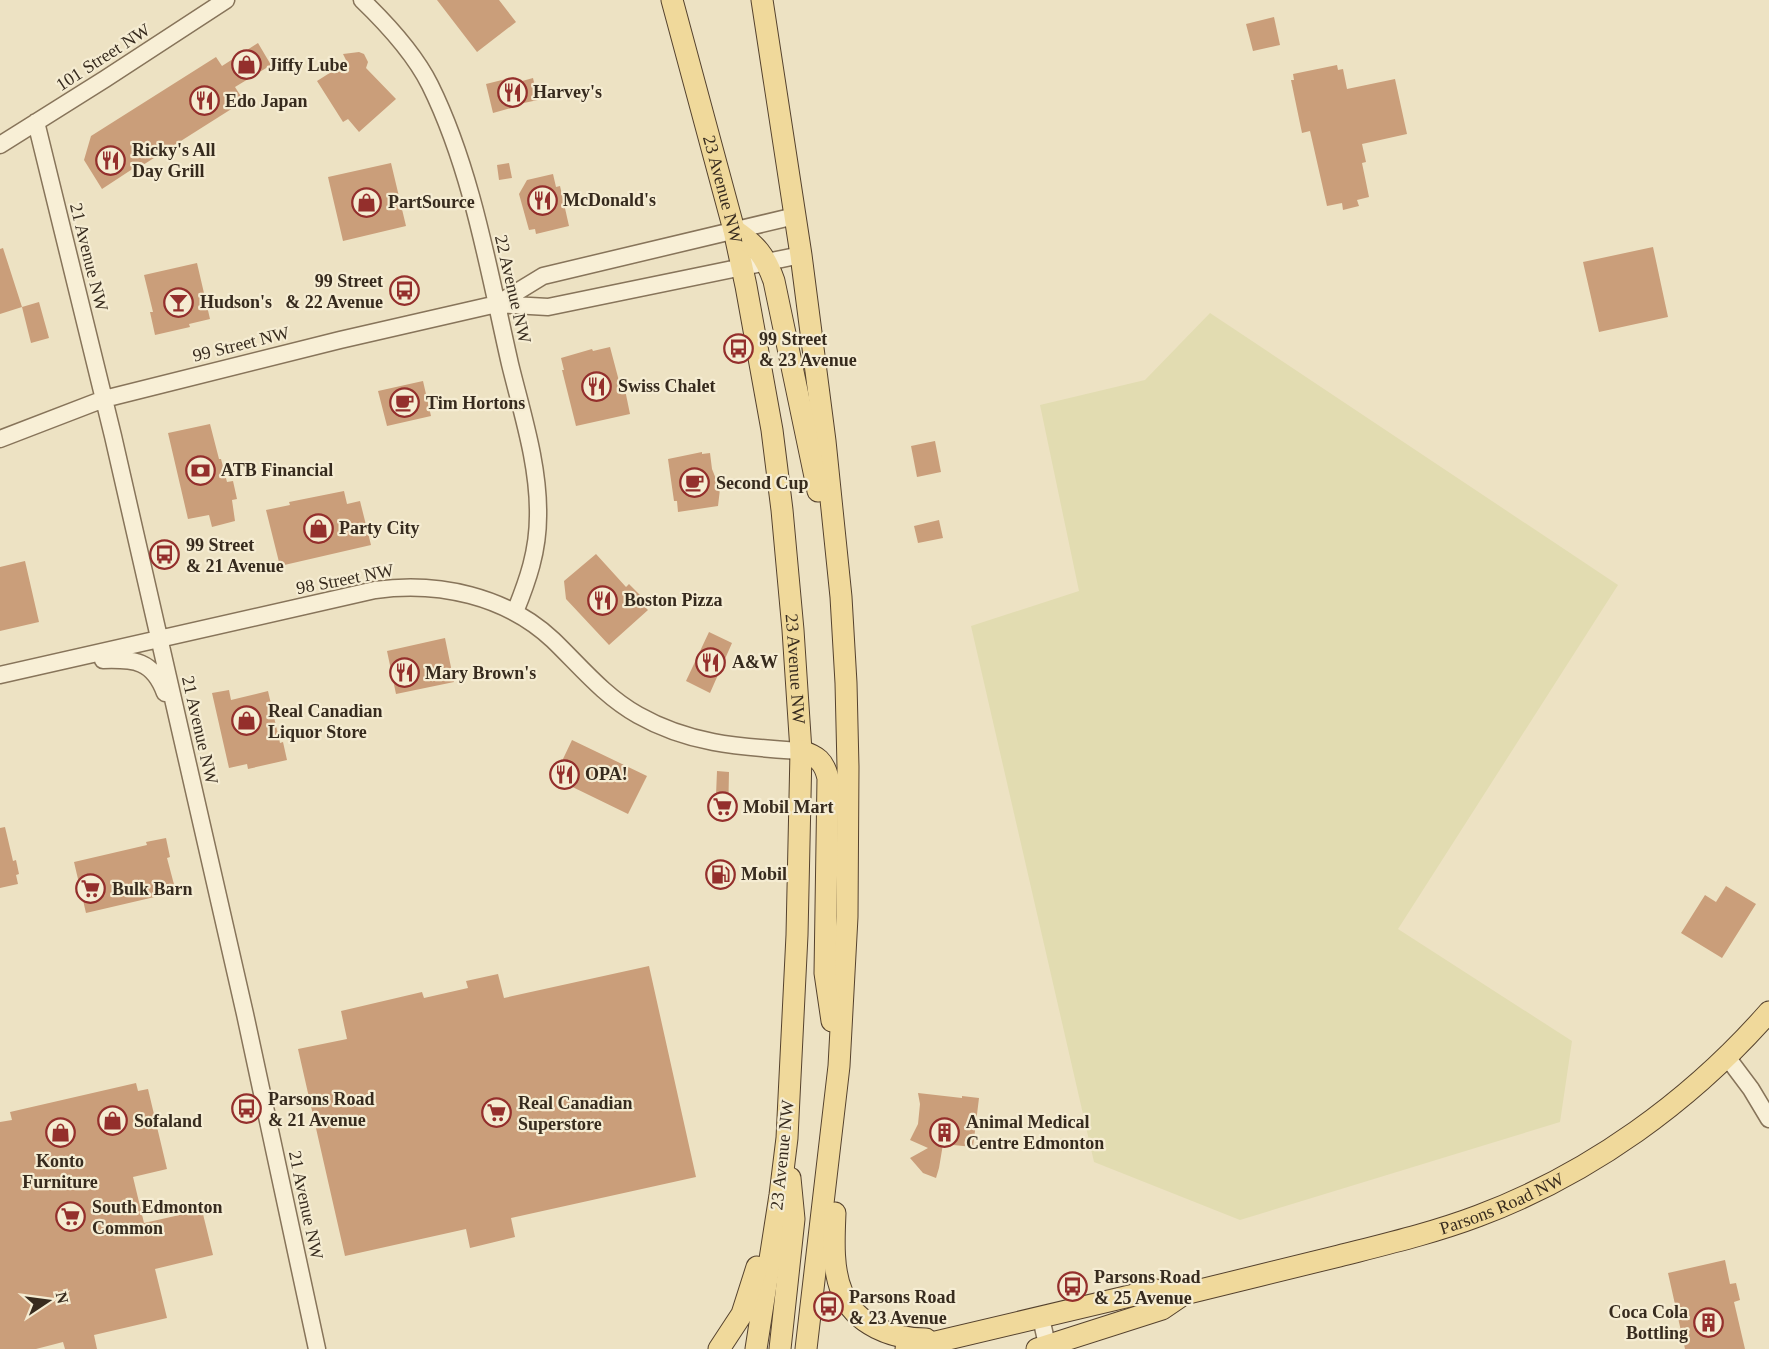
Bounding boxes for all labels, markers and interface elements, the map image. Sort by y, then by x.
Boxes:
street label: 101 Street NW [52,19,154,95]
shop icon: Jiffy Lube [231,49,263,81]
place label: Jiffy Lube [268,55,348,75]
restaurant icon: Harvey's [496,76,528,108]
place label: Harvey's [533,82,602,102]
restaurant icon: Edo Japan [188,85,220,117]
place label: Edo Japan [225,91,308,111]
street label: 23 Avenue NW [699,133,747,245]
place label: Ricky's All Day Grill [132,140,216,181]
restaurant icon: Ricky's All Day Grill [95,144,127,176]
restaurant icon: McDonald's [526,184,558,216]
shop icon: PartSource [351,186,383,218]
place label: McDonald's [563,190,656,210]
place label: PartSource [388,192,475,212]
street label: 21 Avenue NW [66,201,112,313]
street label: 22 Avenue NW [491,233,535,345]
place label: 99 Street & 22 Avenue [285,271,383,312]
bus stop icon: 99 Street & 22 Avenue [388,275,420,307]
bar icon: Hudson's [163,286,195,318]
place label: Hudson's [200,292,272,312]
street label: 99 Street NW [191,322,291,366]
place label: 99 Street & 23 Avenue [759,329,857,370]
bus stop icon: 99 Street & 23 Avenue [722,333,754,365]
restaurant icon: Swiss Chalet [581,370,613,402]
place label: Swiss Chalet [618,376,716,396]
cafe icon: Tim Hortons [389,387,421,419]
place label: Tim Hortons [426,393,525,413]
bank icon: ATB Financial [184,454,216,486]
place label: ATB Financial [221,460,333,480]
cafe icon: Second Cup [679,467,711,499]
place label: Second Cup [716,473,809,493]
shop icon: Party City [302,512,334,544]
place label: Party City [339,518,419,538]
place label: 99 Street & 21 Avenue [186,535,284,576]
bus stop icon: 99 Street & 21 Avenue [149,539,181,571]
street label: 98 Street NW [295,560,395,598]
restaurant icon: Boston Pizza [587,584,619,616]
place label: Boston Pizza [624,590,723,610]
street label: 23 Avenue NW [782,613,809,725]
restaurant icon: A&W [695,646,727,678]
place label: A&W [732,652,778,672]
restaurant icon: Mary Brown's [388,657,420,689]
place label: Mary Brown's [425,663,536,683]
street label: 21 Avenue NW [178,674,222,786]
place label: Real Canadian Liquor Store [268,701,383,742]
shop icon: Real Canadian Liquor Store [231,705,263,737]
restaurant icon: OPA! [548,758,580,790]
place label: OPA! [585,764,628,784]
supermarket icon: Mobil Mart [706,791,738,823]
place label: Mobil Mart [743,797,833,817]
fuel station icon: Mobil [704,858,736,890]
place label: Mobil [741,864,787,884]
supermarket icon: Bulk Barn [75,873,107,905]
place label: Bulk Barn [112,879,193,899]
place label: Parsons Road & 21 Avenue [268,1089,375,1130]
bus stop icon: Parsons Road & 21 Avenue [231,1093,263,1125]
place label: Real Canadian Superstore [518,1093,633,1134]
supermarket icon: Real Canadian Superstore [481,1097,513,1129]
street label: 23 Avenue NW [766,1099,798,1211]
shop icon: Sofaland [97,1105,129,1137]
place label: Sofaland [134,1111,202,1131]
place label: Animal Medical Centre Edmonton [966,1112,1104,1153]
shop icon: Konto Furniture [44,1116,76,1148]
building icon: Animal Medical Centre Edmonton [929,1116,961,1148]
street label: 21 Avenue NW [285,1149,327,1261]
place label: Konto Furniture [22,1151,98,1192]
street label: Parsons Road NW [1437,1169,1567,1238]
place label: South Edmonton Common [92,1197,223,1238]
supermarket icon: South Edmonton Common [55,1201,87,1233]
place label: Parsons Road & 25 Avenue [1094,1267,1201,1308]
north arrow [18,1271,78,1331]
bus stop icon: Parsons Road & 25 Avenue [1057,1271,1089,1303]
place label: Parsons Road & 23 Avenue [849,1287,956,1328]
text: N [53,1290,72,1306]
bus stop icon: Parsons Road & 23 Avenue [812,1291,844,1323]
place label: Coca Cola Bottling [1609,1302,1688,1343]
building icon: Coca Cola Bottling [1693,1306,1725,1338]

